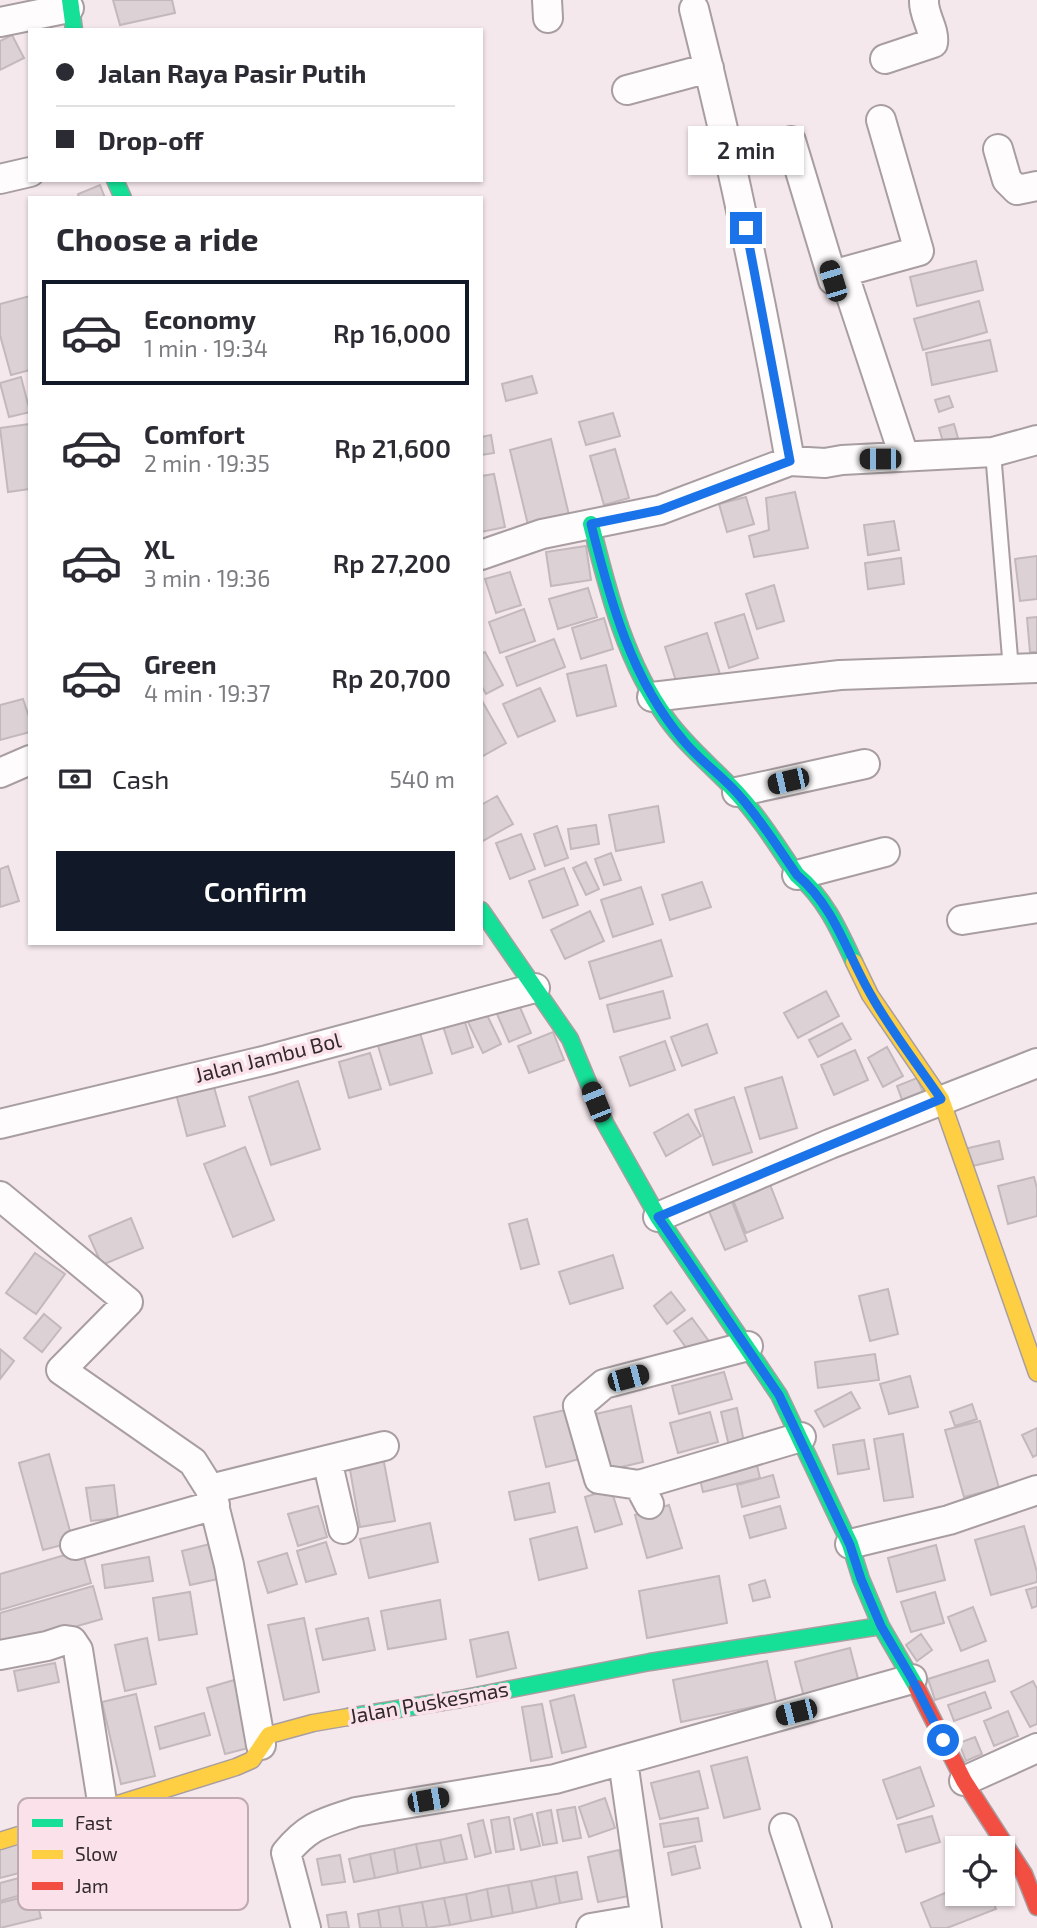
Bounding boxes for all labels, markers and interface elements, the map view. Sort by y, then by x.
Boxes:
text: Jalan Raya Pasir Putih [98,57,367,88]
text: Drop-off [98,124,203,155]
callout: 2 min [688,126,804,176]
text: 2 min [717,136,775,164]
route end [730,212,762,244]
text: Choose a ride [56,219,259,257]
car [817,258,850,304]
icon: car [60,301,123,364]
text: Economy [144,303,256,334]
text: Rp 16,000 [333,317,451,348]
text: 1 min · 19:34 [144,334,268,362]
icon: car [60,416,123,479]
text: Comfort [144,418,245,449]
text: Rp 21,600 [334,432,451,463]
text: 2 min · 19:35 [144,449,270,477]
car [860,449,902,470]
icon: car [60,531,123,594]
text: XL [144,533,175,564]
text: Rp 27,200 [333,547,451,578]
text: 3 min · 19:36 [144,564,271,592]
icon: car [60,646,123,709]
text: Green [144,648,217,679]
text: Rp 20,700 [331,662,451,693]
text: 4 min · 19:37 [144,679,270,707]
icon: cash [56,760,94,798]
text: Cash [112,763,169,794]
text: 540 m [389,765,455,793]
car [766,766,811,796]
button: Confirm [56,851,455,931]
street label: Jalan Jambu Bol [192,1026,344,1087]
car [579,1079,614,1125]
car [605,1362,652,1394]
street label: Jalan Puskesmas [347,1675,510,1728]
car [774,1697,819,1727]
route start [927,1724,959,1756]
car [406,1786,451,1814]
legend [18,1798,248,1910]
text: Fast [75,1811,112,1834]
map controls [945,1836,1015,1906]
button: locate [945,1836,1015,1906]
text: Slow [75,1842,118,1865]
text: Jam [75,1874,109,1897]

